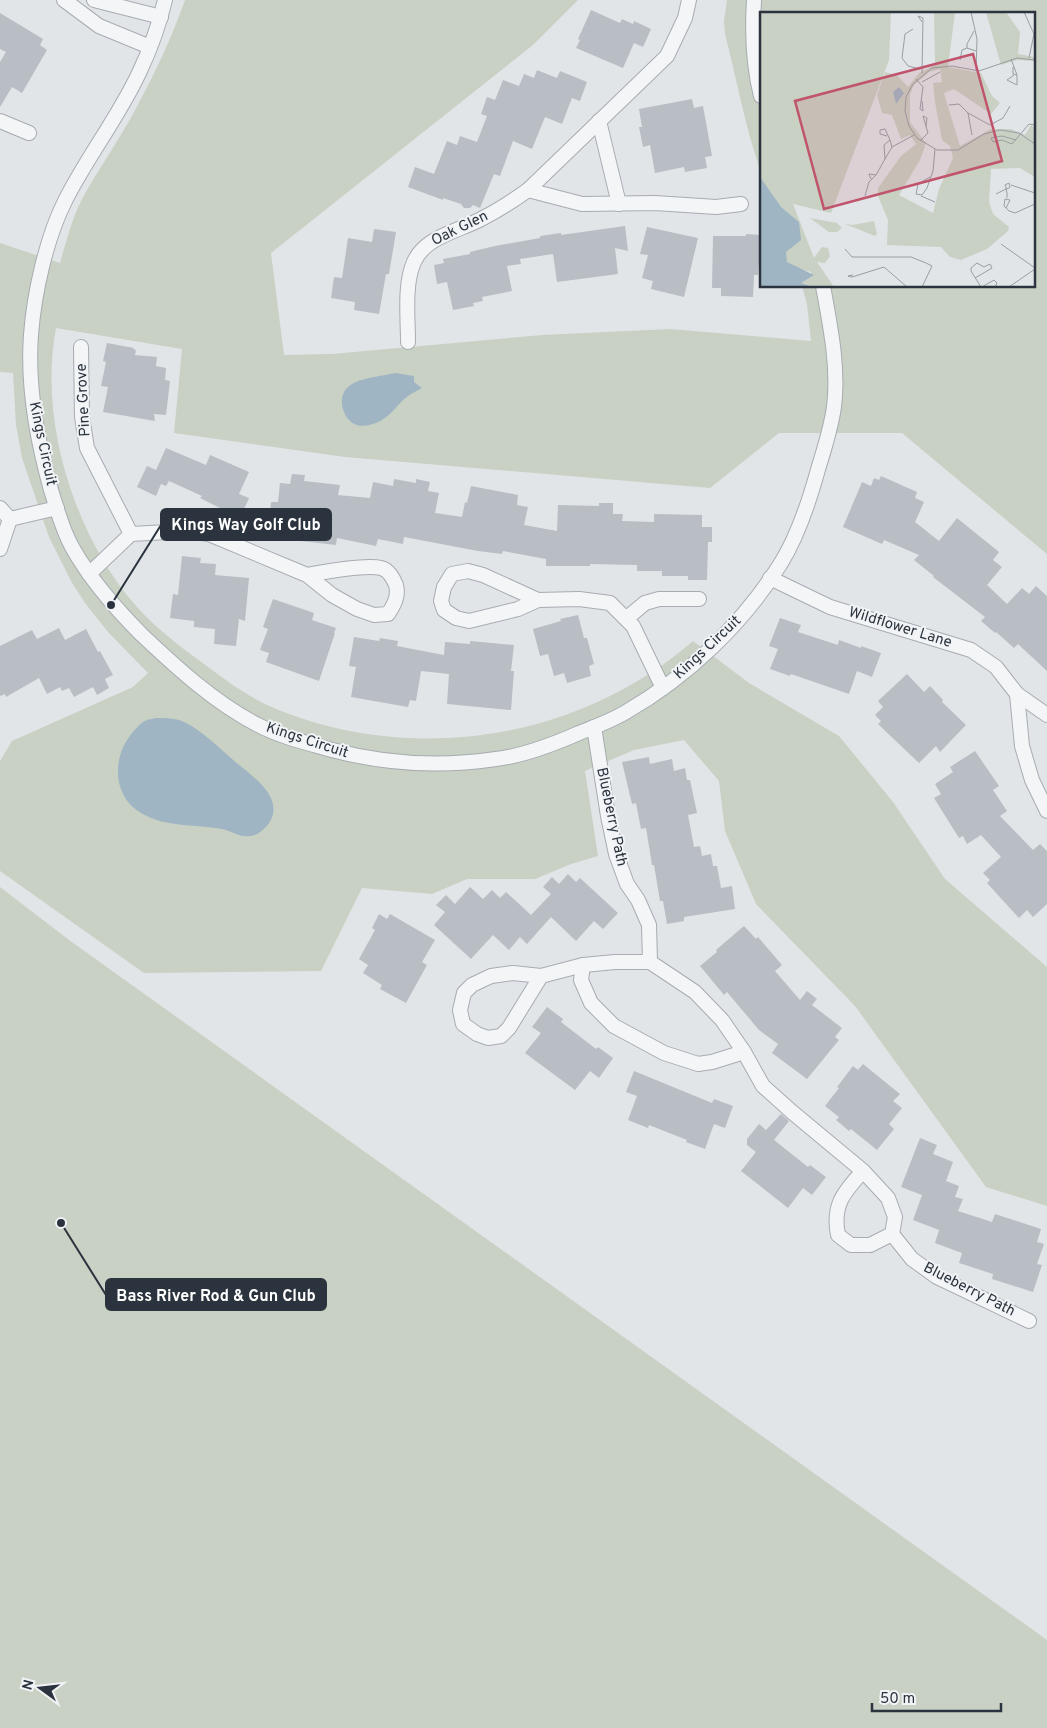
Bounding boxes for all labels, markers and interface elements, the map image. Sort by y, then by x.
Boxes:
inset map [760,12,1034,288]
street label: Oak Glen [428,207,492,251]
street label: Pine Grove [73,363,95,437]
street label: Kings Circuit [24,400,60,488]
callout: Kings Way Golf Club [161,509,331,540]
text: Kings Way Golf Club [171,516,321,536]
street label: Wildflower Lane [846,603,954,653]
street label: Kings Circuit [670,612,746,684]
street label: Kings Circuit [263,719,351,763]
street label: Blueberry Path [591,766,631,868]
street label: Blueberry Path [920,1259,1018,1321]
callout: Bass River Rod & Gun Club [106,1279,326,1310]
text: Bass River Rod & Gun Club [116,1287,316,1307]
north arrow [15,1663,65,1713]
text: N [19,1678,38,1692]
scale bar [872,1680,1001,1712]
text: 50 m [880,1690,915,1709]

